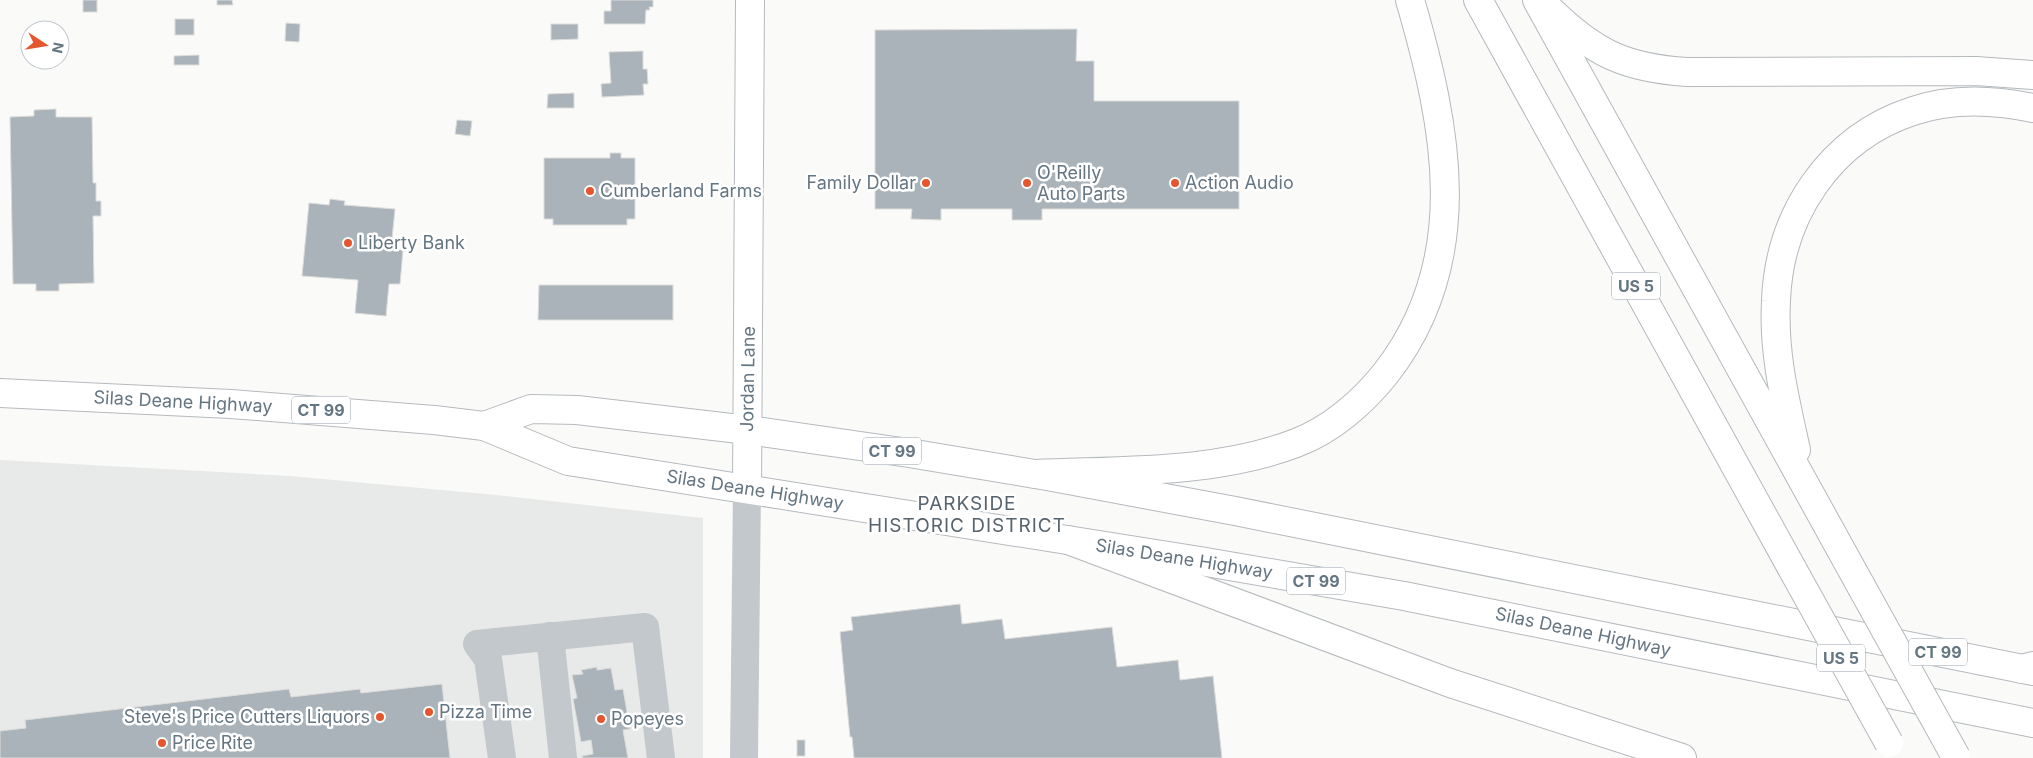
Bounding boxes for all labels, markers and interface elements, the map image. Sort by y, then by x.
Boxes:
north arrow [20,20,70,70]
text: N [49,41,68,55]
place label: O'Reilly Auto Parts [1037,162,1126,204]
place label: Family Dollar [807,172,916,193]
place label: Action Audio [1185,172,1294,193]
marker: Family Dollar [920,177,932,189]
marker: O'Reilly Auto Parts [1021,177,1033,189]
marker: Action Audio [1169,177,1181,189]
place label: Cumberland Farms [600,180,762,201]
marker: Cumberland Farms [584,185,596,197]
place label: Liberty Bank [358,232,465,253]
marker: Liberty Bank [342,237,354,249]
road number: US 5 [1612,272,1660,300]
street label: Jordan Lane [736,326,759,432]
street label: Silas Deane Highway [93,386,273,417]
road number: CT 99 [292,396,350,424]
road number: CT 99 [863,438,921,464]
street label: Silas Deane Highway [665,465,845,514]
district label: PARKSIDE HISTORIC DISTRICT [868,492,1066,537]
street label: Silas Deane Highway [1094,534,1274,583]
road number: CT 99 [1287,568,1345,594]
street label: Silas Deane Highway [1493,603,1673,660]
road number: CT 99 [1909,638,1967,666]
road number: US 5 [1817,644,1865,671]
place label: Pizza Time [439,701,532,722]
place label: Steve's Price Cutters Liquors [124,706,370,727]
marker: Pizza Time [423,706,435,718]
place label: Popeyes [611,708,684,729]
marker: Steve's Price Cutters Liquors [374,711,386,723]
marker: Popeyes [595,713,607,725]
place label: Price Rite [172,732,253,753]
marker: Price Rite [156,737,168,749]

